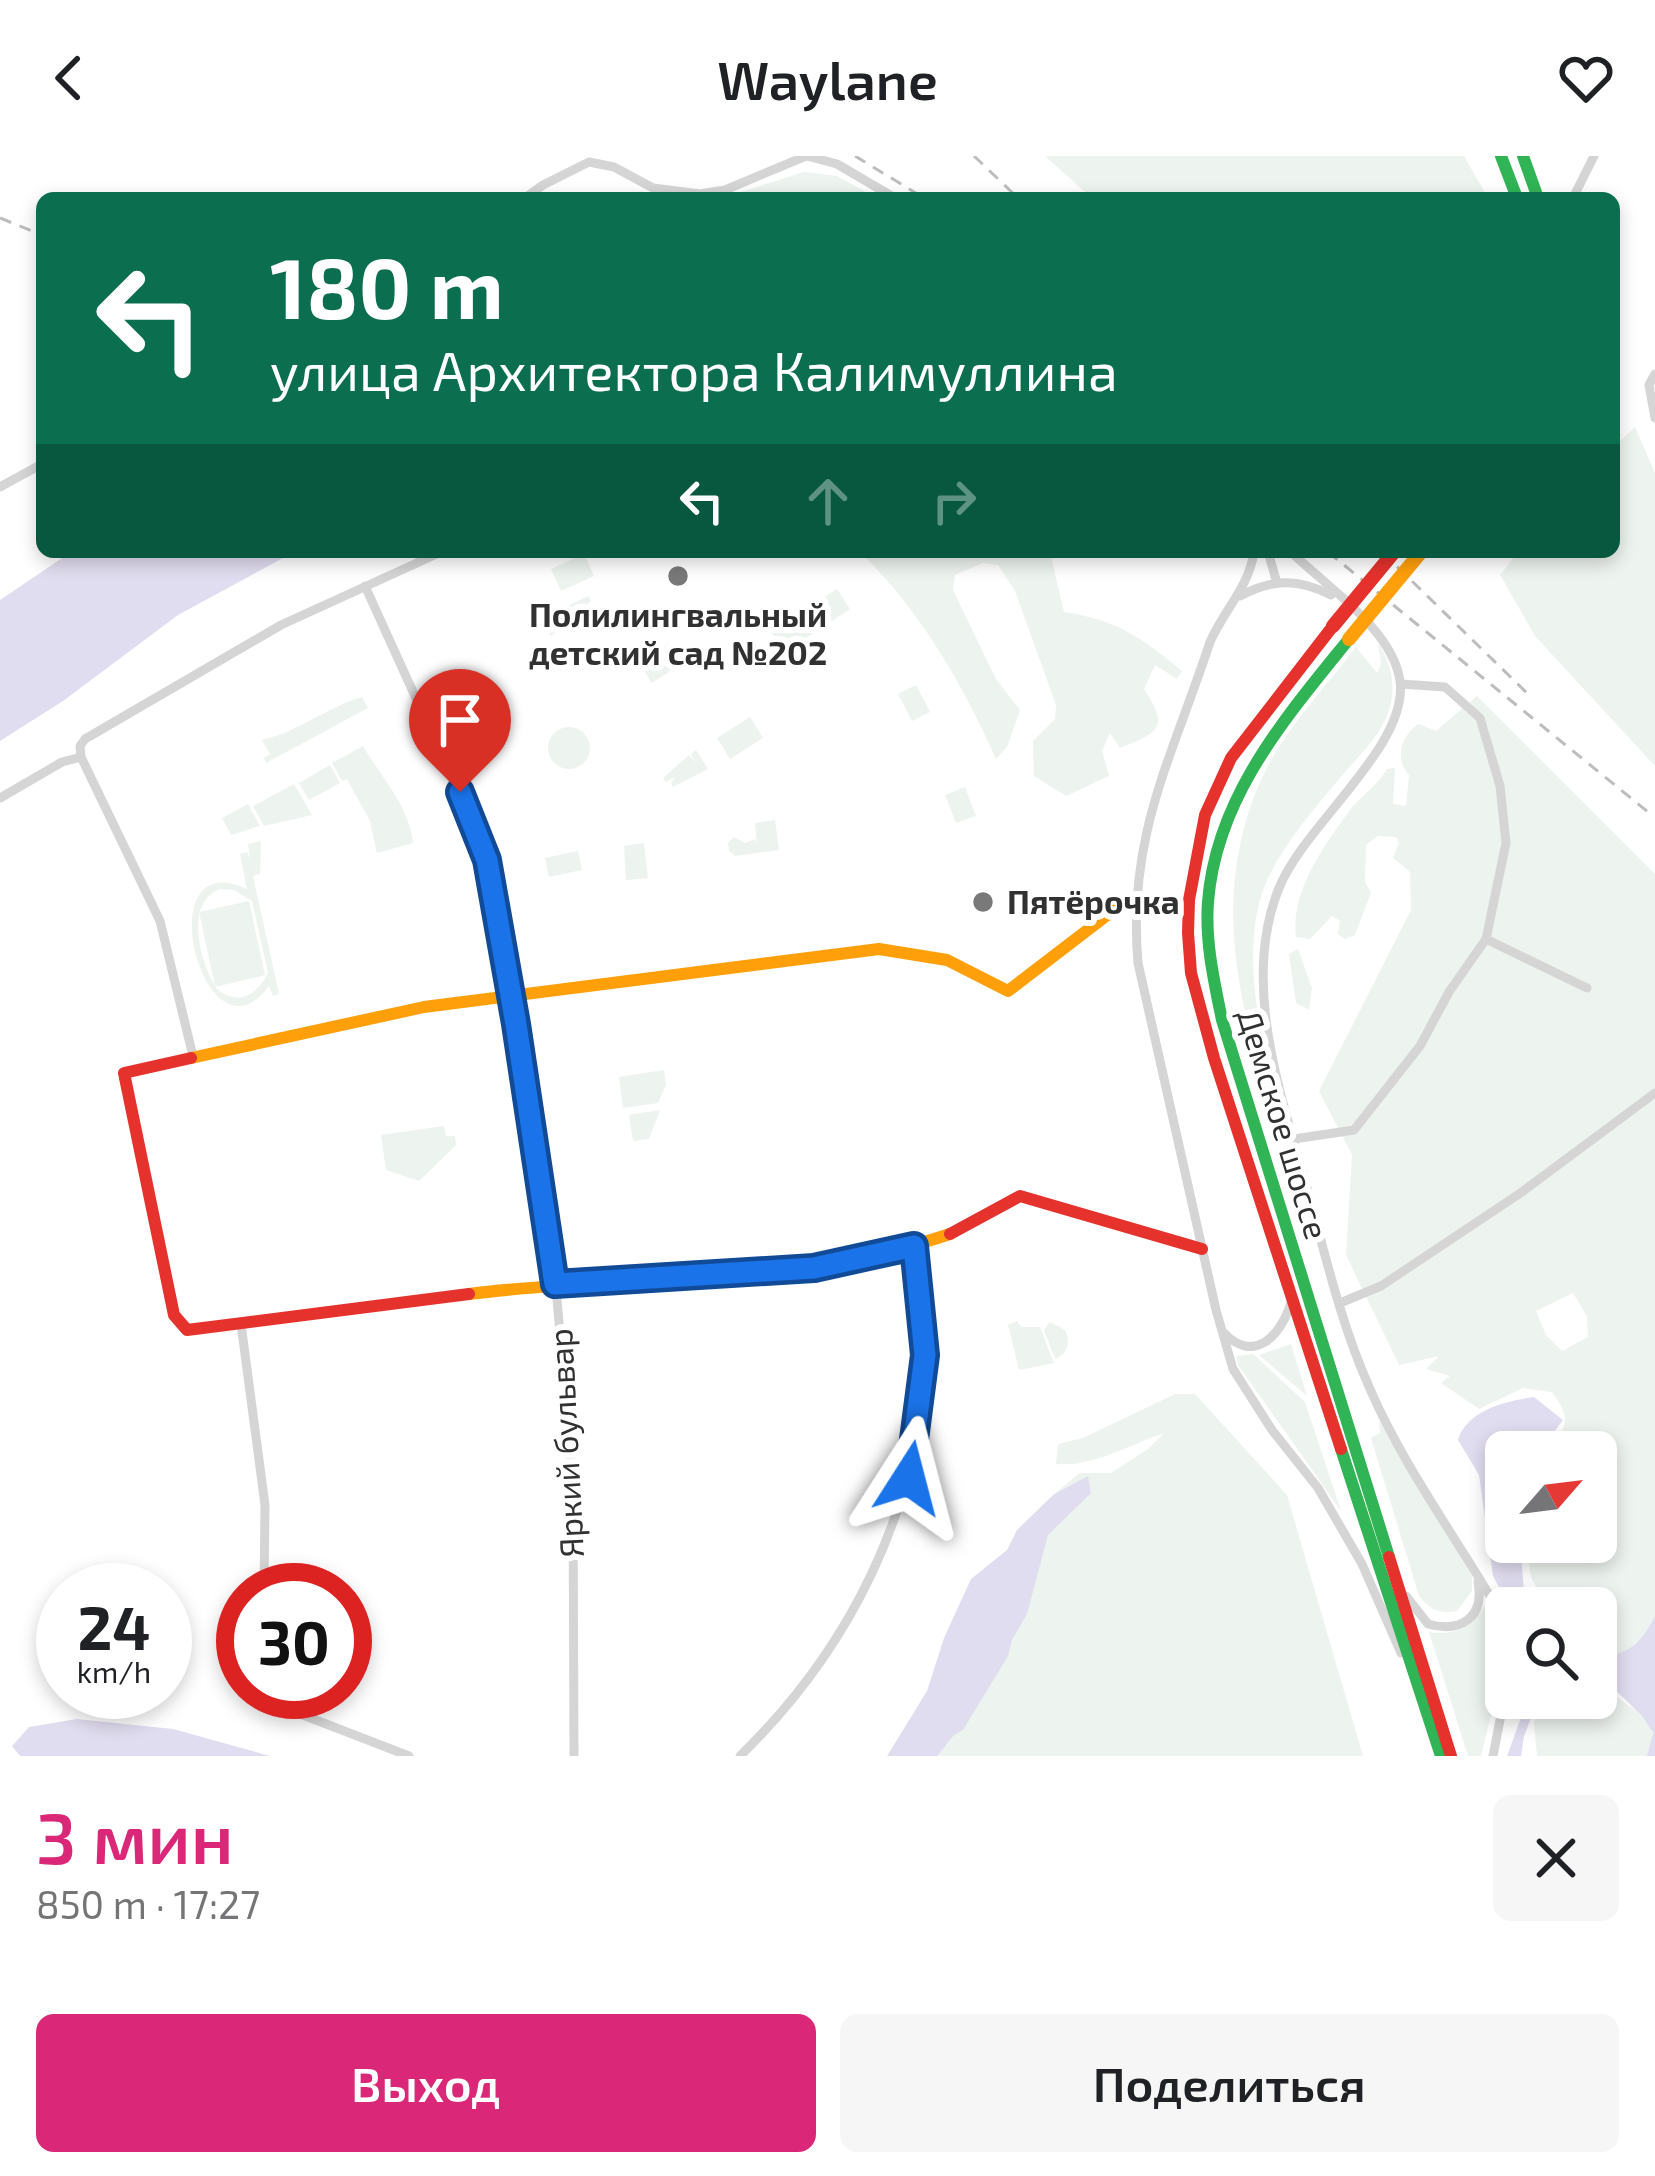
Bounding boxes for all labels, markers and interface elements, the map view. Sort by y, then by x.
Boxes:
icon: back [36,45,102,111]
icon: heart [1553,45,1619,111]
text: Waylane [717,46,938,111]
text: 180 m [270,235,504,336]
icon: left [72,240,228,396]
text: улица Архитектора Калимуллина [270,337,1118,402]
icon: left [669,468,735,534]
icon: ahead [795,468,861,534]
icon: right [921,468,987,534]
marker: Полилингвальный детский сад №202 [665,563,691,589]
place label: Полилингвальный детский сад №202 [529,594,827,672]
pin [409,669,511,792]
icon: arrive [427,687,493,753]
place label: Пятёрочка [1007,881,1180,921]
marker: Пятёрочка [970,889,996,915]
street label: Демское шоссе [1230,1004,1338,1243]
street label: Яркий бульвар [539,1327,592,1559]
position arrow [846,1415,972,1541]
north arrow [1485,1431,1617,1563]
map controls [1485,1431,1617,1719]
speed limit sign: 30 [216,1563,372,1719]
button: search [1485,1587,1617,1719]
text: 24 [77,1590,151,1662]
text: km/h [77,1653,151,1689]
text: 3 мин [36,1792,234,1878]
button: close [1493,1795,1619,1921]
text: 850 m · 17:27 [36,1880,260,1927]
button: Выход [36,2014,816,2152]
button: Поделиться [840,2014,1619,2152]

